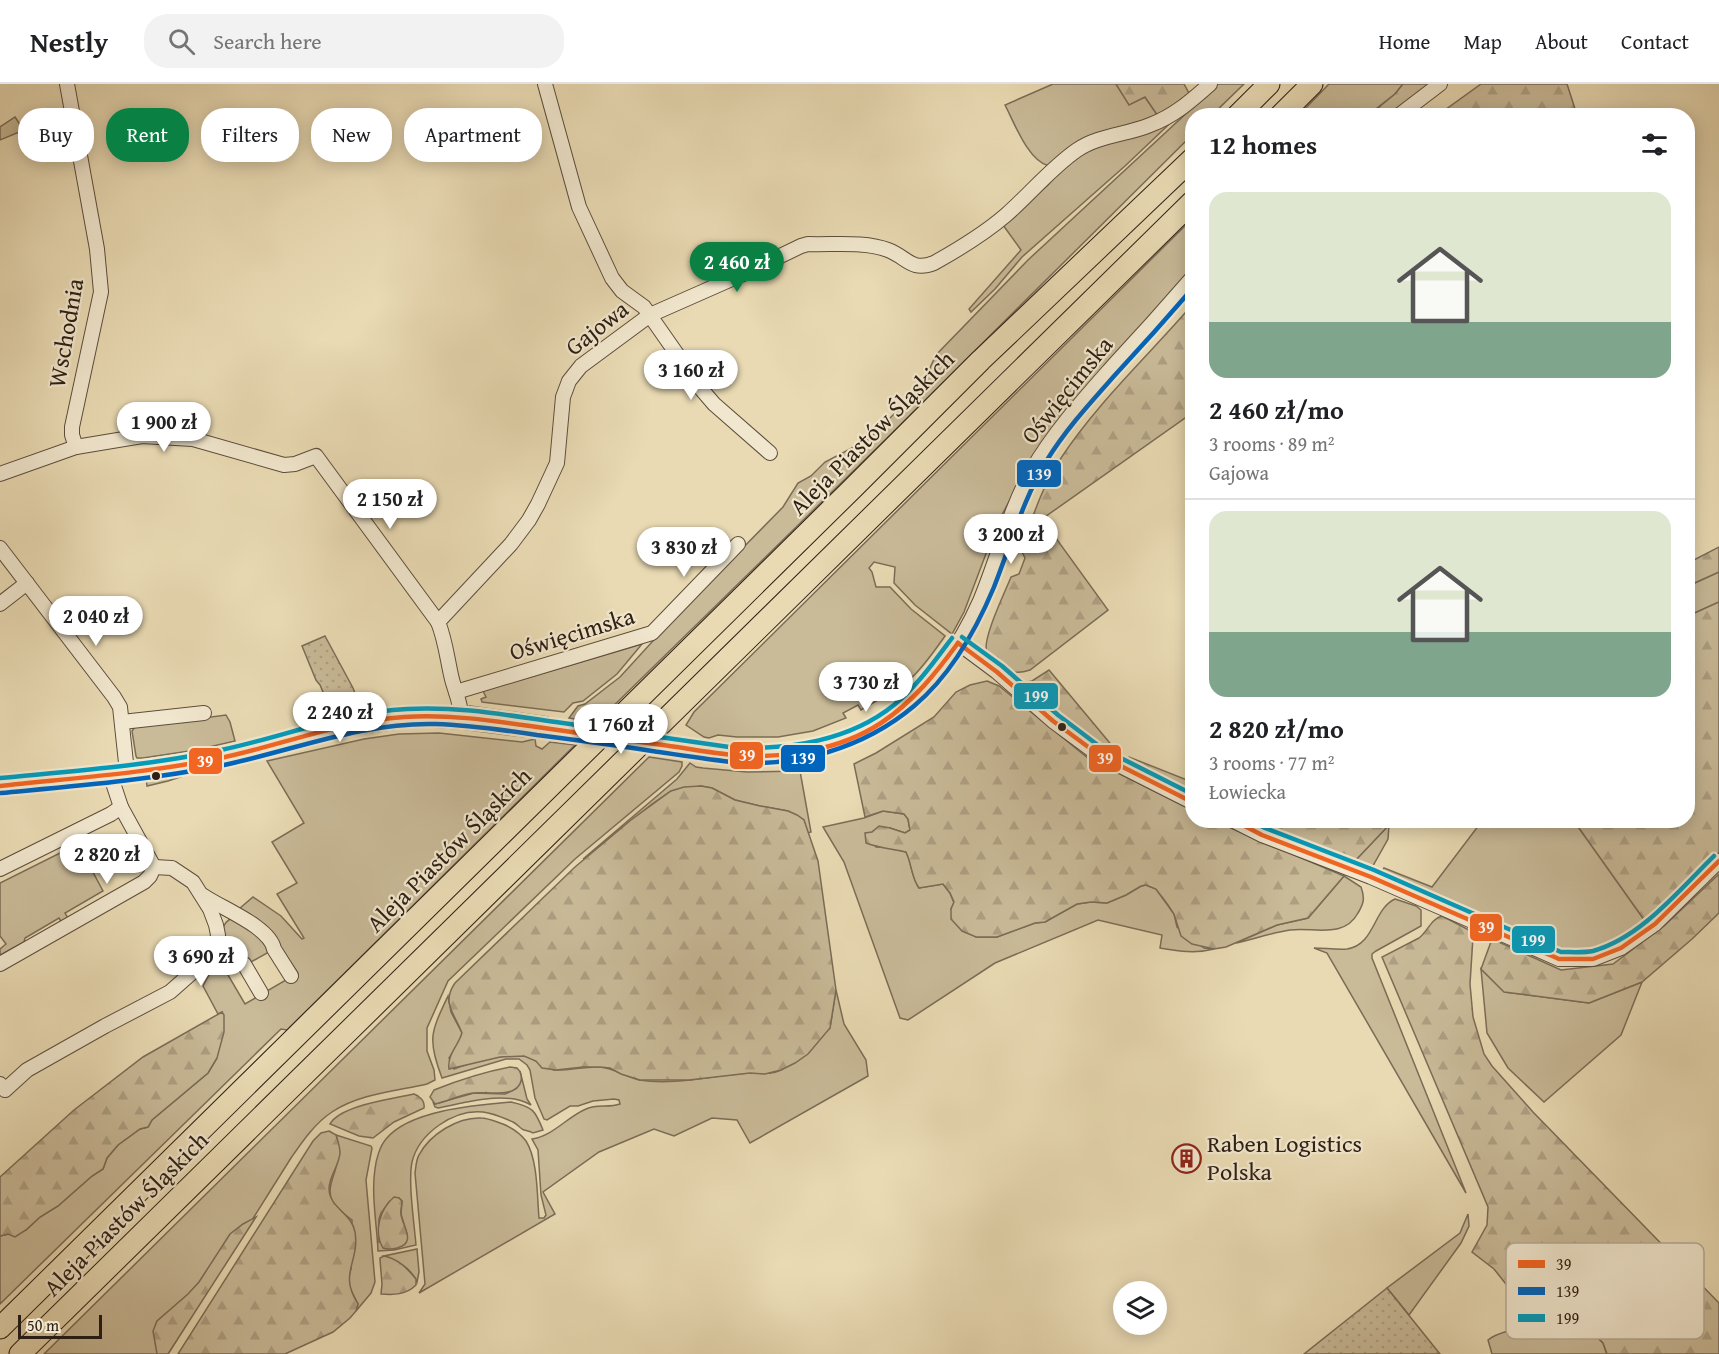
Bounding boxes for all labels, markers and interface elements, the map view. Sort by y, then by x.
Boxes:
search box [144,14,564,68]
text: Nestly [30,21,108,62]
icon: search [165,25,198,58]
text: Search here [213,25,322,57]
text: Home [1379,26,1430,57]
text: Map [1463,26,1502,57]
text: About [1535,26,1588,57]
text: Contact [1621,26,1689,57]
chip: Buy [18,108,94,162]
chip: Rent [106,108,189,162]
chip: Filters [201,108,299,162]
chip: New [311,108,392,162]
chip: Apartment [404,108,542,162]
text: 12 homes [1209,125,1317,164]
icon: filters [1638,128,1671,161]
icon: home [1386,231,1494,339]
pin: 2 460 zł [675,242,799,293]
text: 2 460 zł [704,247,770,276]
street label: Wschodnia [39,275,92,390]
street label: Gajowa [558,291,636,364]
street label: Oświęcimska [1012,328,1121,451]
street label: Aleja Piastów Śląskich [781,342,963,523]
pin: 3 160 zł [629,350,753,401]
text: 3 160 zł [658,355,724,384]
text: 2 460 zł/mo [1209,390,1344,429]
pin: 1 900 zł [102,402,226,453]
text: 1 900 zł [131,407,197,436]
text: 3 rooms · 89 m² [1209,429,1335,458]
text: Gajowa [1209,458,1269,487]
line badge: 139 [1016,459,1062,488]
text: 139 [1027,462,1051,486]
pin: 2 150 zł [328,479,452,530]
text: 2 150 zł [357,484,423,513]
pin: 3 200 zł [949,514,1073,565]
text: 3 200 zł [978,519,1044,548]
pin: 3 830 zł [622,527,746,578]
text: 3 830 zł [651,532,717,561]
icon: home [1386,550,1494,658]
pin: 2 040 zł [34,596,158,647]
street label: Oświęcimska [505,598,639,669]
text: 2 040 zł [63,601,129,630]
pin: 3 730 zł [804,662,928,713]
text: 3 730 zł [833,667,899,696]
line badge: 199 [1013,682,1059,710]
text: 199 [1024,684,1048,708]
pin: 2 240 zł [278,692,402,743]
text: 2 240 zł [307,697,373,726]
pin: 1 760 zł [559,704,683,755]
text: 1 760 zł [588,709,654,738]
text: 2 820 zł/mo [1209,709,1344,748]
unlabelled marker [1056,721,1068,733]
line badge: 39 [729,741,764,770]
text: 39 [739,743,755,767]
line badge: 139 [780,744,826,773]
line badge: 39 [1088,744,1122,773]
text: 139 [791,746,815,770]
text: 39 [1097,746,1113,770]
line badge: 39 [188,747,223,775]
text: 3 rooms · 77 m² [1209,748,1335,777]
text: 39 [197,749,213,773]
street label: Aleja Piastów Śląskich [358,759,540,940]
unlabelled marker [150,770,162,782]
text: Łowiecka [1209,777,1286,806]
pin: 2 820 zł [45,834,169,885]
text: 2 820 zł [74,839,140,868]
line badge: 39 [1469,913,1503,942]
text: 39 [1478,915,1494,939]
line badge: 199 [1511,925,1556,954]
text: 199 [1521,928,1545,952]
pin: 3 690 zł [139,936,263,987]
text: 3 690 zł [168,941,234,970]
street label: Aleja Piastów Śląskich [35,1123,217,1304]
place label: Raben Logistics Polska [1207,1126,1362,1189]
building icon: Raben Logistics Polska [1170,1142,1202,1174]
legend [1506,1243,1704,1339]
text: 39 [1556,1252,1572,1276]
text: 139 [1556,1279,1579,1303]
map controls [1113,1281,1167,1335]
button: layers [1113,1281,1167,1335]
text: 199 [1556,1306,1579,1330]
scale bar [18,1312,102,1340]
text: 50 m [27,1313,59,1337]

